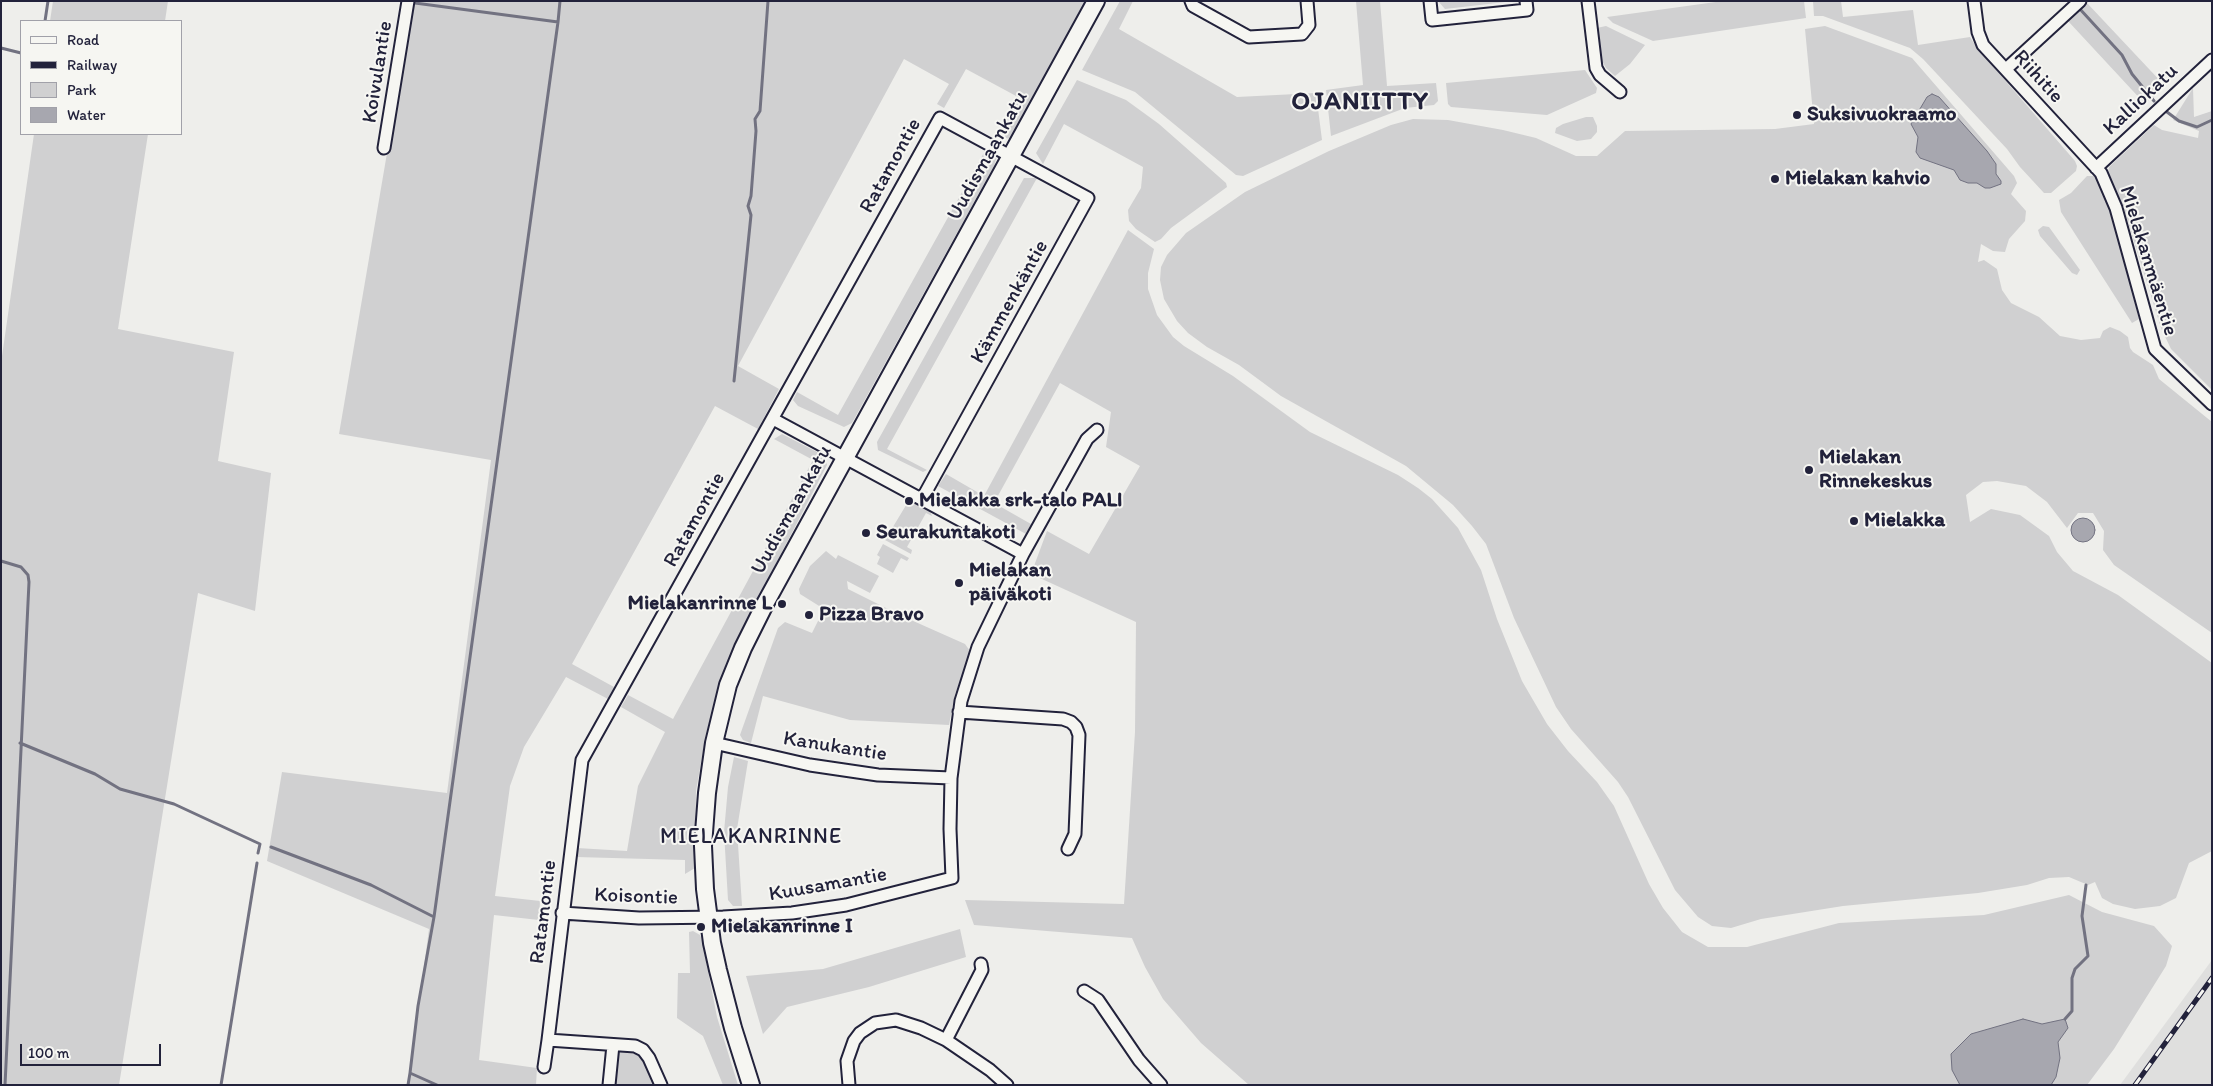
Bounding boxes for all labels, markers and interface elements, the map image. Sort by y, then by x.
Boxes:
street label: Koivulantie [357,19,399,125]
legend [20,20,182,135]
text: Road [67,31,99,49]
street label: Riihitie [2007,45,2069,109]
text: Railway [67,56,117,74]
street label: Kalliokatu [2098,59,2184,141]
text: Park [67,81,97,99]
district label: OJANIITTY [1290,86,1430,118]
street label: Uudismaankatu [942,87,1034,225]
place label: Suksivuokraamo [1807,102,1957,128]
text: Water [67,106,105,124]
marker: Suksivuokraamo [1791,109,1803,121]
street label: Ratamontie [855,114,927,218]
place label: Mielakan kahvio [1785,166,1930,192]
marker: Mielakan kahvio [1769,173,1781,185]
street label: Mielakanmäentie [2113,183,2183,339]
street label: Kämmenkäntie [966,236,1054,368]
street label: Uudismaankatu [746,441,838,579]
place label: Mielakan Rinnekeskus [1819,445,1932,495]
marker: Mielakan Rinnekeskus [1803,464,1815,476]
street label: Ratamontie [659,468,731,572]
place label: Mielakka srk-talo PALI [919,488,1122,514]
marker: Mielakka srk-talo PALI [903,495,915,507]
place label: Mielakka [1864,508,1945,534]
marker: Mielakka [1848,515,1860,527]
place label: Seurakuntakoti [876,520,1016,546]
marker: Seurakuntakoti [860,527,872,539]
place label: Mielakan päiväkoti [969,558,1052,608]
marker: Mielakan päiväkoti [953,577,965,589]
place label: Mielakanrinne L [627,591,772,617]
marker: Mielakanrinne L [776,598,788,610]
place label: Pizza Bravo [819,602,924,628]
marker: Pizza Bravo [803,609,815,621]
street label: Kanukantie [781,726,889,768]
district label: MIELAKANRINNE [659,824,843,850]
street label: Ratamontie [525,859,563,965]
street label: Kuusamantie [767,862,889,908]
street label: Koisontie [594,883,678,911]
place label: Mielakanrinne I [711,914,853,940]
marker: Mielakanrinne I [695,921,707,933]
scale bar [22,1034,164,1066]
text: 100 m [28,1044,69,1062]

